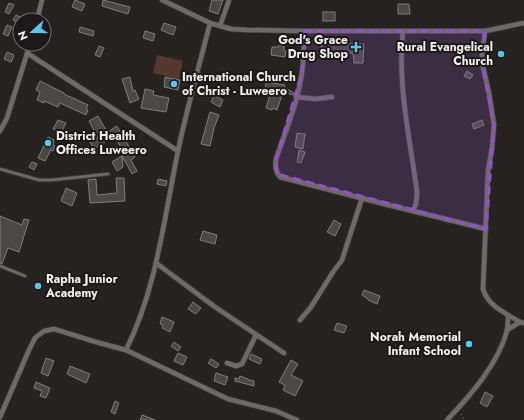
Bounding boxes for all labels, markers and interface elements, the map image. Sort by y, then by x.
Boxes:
north arrow [12,12,52,52]
text: N [14,29,32,43]
place label: God's Grace Drug Shop [278,31,349,63]
place label: Rural Evangelical Church [397,38,493,70]
marker: God's Grace Drug Shop [351,42,361,52]
marker: Rural Evangelical Church [496,49,506,59]
place label: International Church of Christ - Luweero [182,68,296,100]
marker: International Church of Christ - Luweero [169,79,179,89]
place label: District Health Offices Luweero [56,127,147,159]
marker: District Health Offices Luweero [43,138,53,148]
place label: Rapha Junior Academy [45,270,118,302]
marker: Rapha Junior Academy [33,281,43,291]
place label: Norah Memorial Infant School [370,328,461,360]
marker: Norah Memorial Infant School [464,339,474,349]

